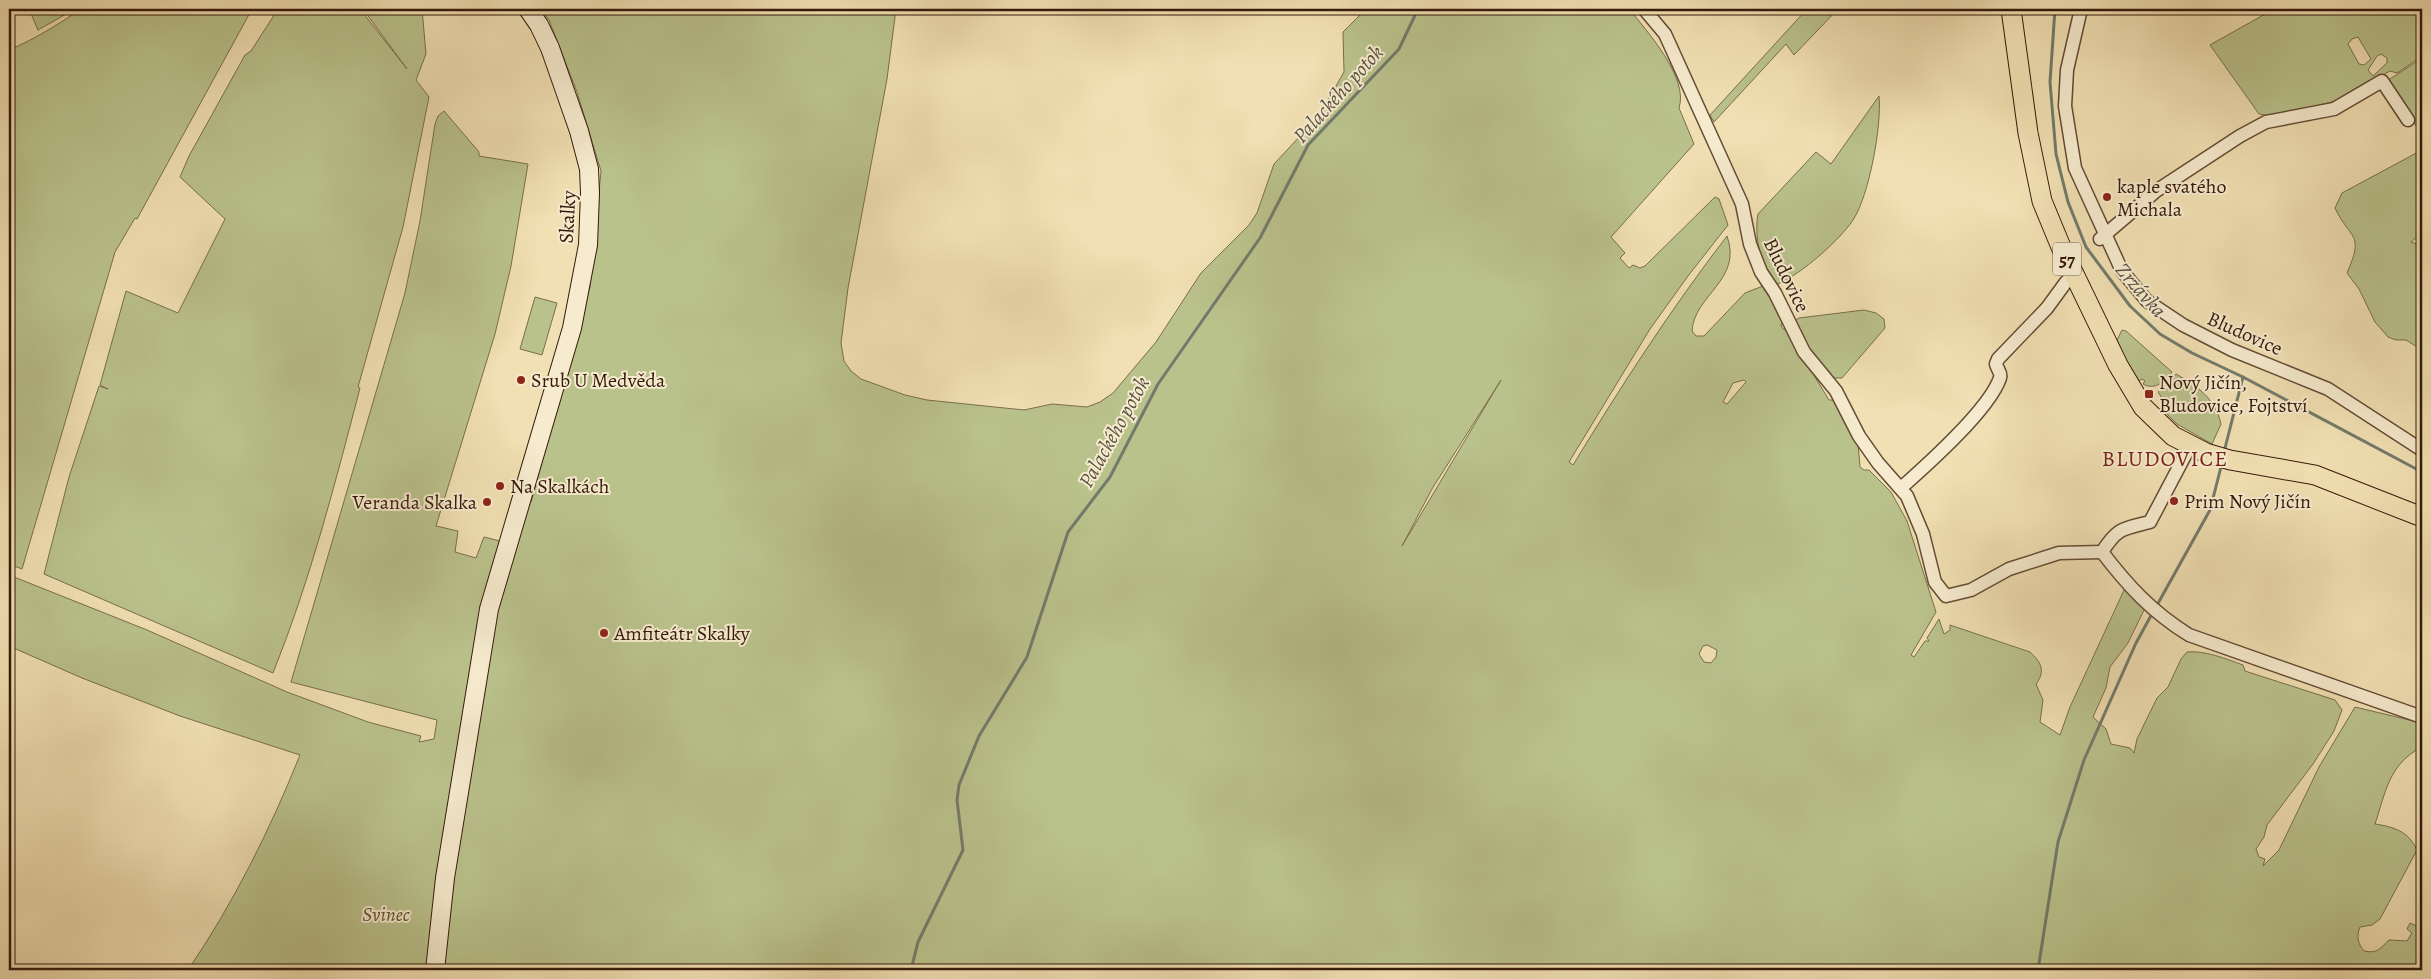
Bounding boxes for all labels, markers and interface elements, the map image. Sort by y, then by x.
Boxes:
water label: Palackého potok [1287,39,1389,149]
place label: kaple svatého Michala [2117,173,2226,223]
street label: Skalky [553,189,582,244]
marker: kaple svatého Michala [2101,191,2113,203]
street label: Bludovice [1757,233,1816,317]
road number: 57 [2053,242,2081,276]
water label: Zrzávka [2109,256,2173,324]
street label: Bludovice [2203,305,2287,362]
place label: Srub U Medvěda [531,367,666,394]
place label: Nový Jičín, Bludovice, Fojtství [2159,369,2308,419]
water label: Palackého potok [1072,372,1156,492]
marker: Srub U Medvěda [515,374,527,386]
marker: Nový Jičín, Bludovice, Fojtství [2143,388,2155,400]
district label: BLUDOVICE [2102,444,2228,474]
place label: Na Skalkách [510,473,610,500]
marker: Na Skalkách [494,480,506,492]
place label: Prim Nový Jičín [2184,488,2311,515]
place label: Veranda Skalka [352,489,478,516]
marker: Prim Nový Jičín [2168,495,2180,507]
marker: Veranda Skalka [481,496,493,508]
place label: Amfiteátr Skalky [613,620,751,647]
marker: Amfiteátr Skalky [598,627,610,639]
park label: Svinec [362,901,410,928]

